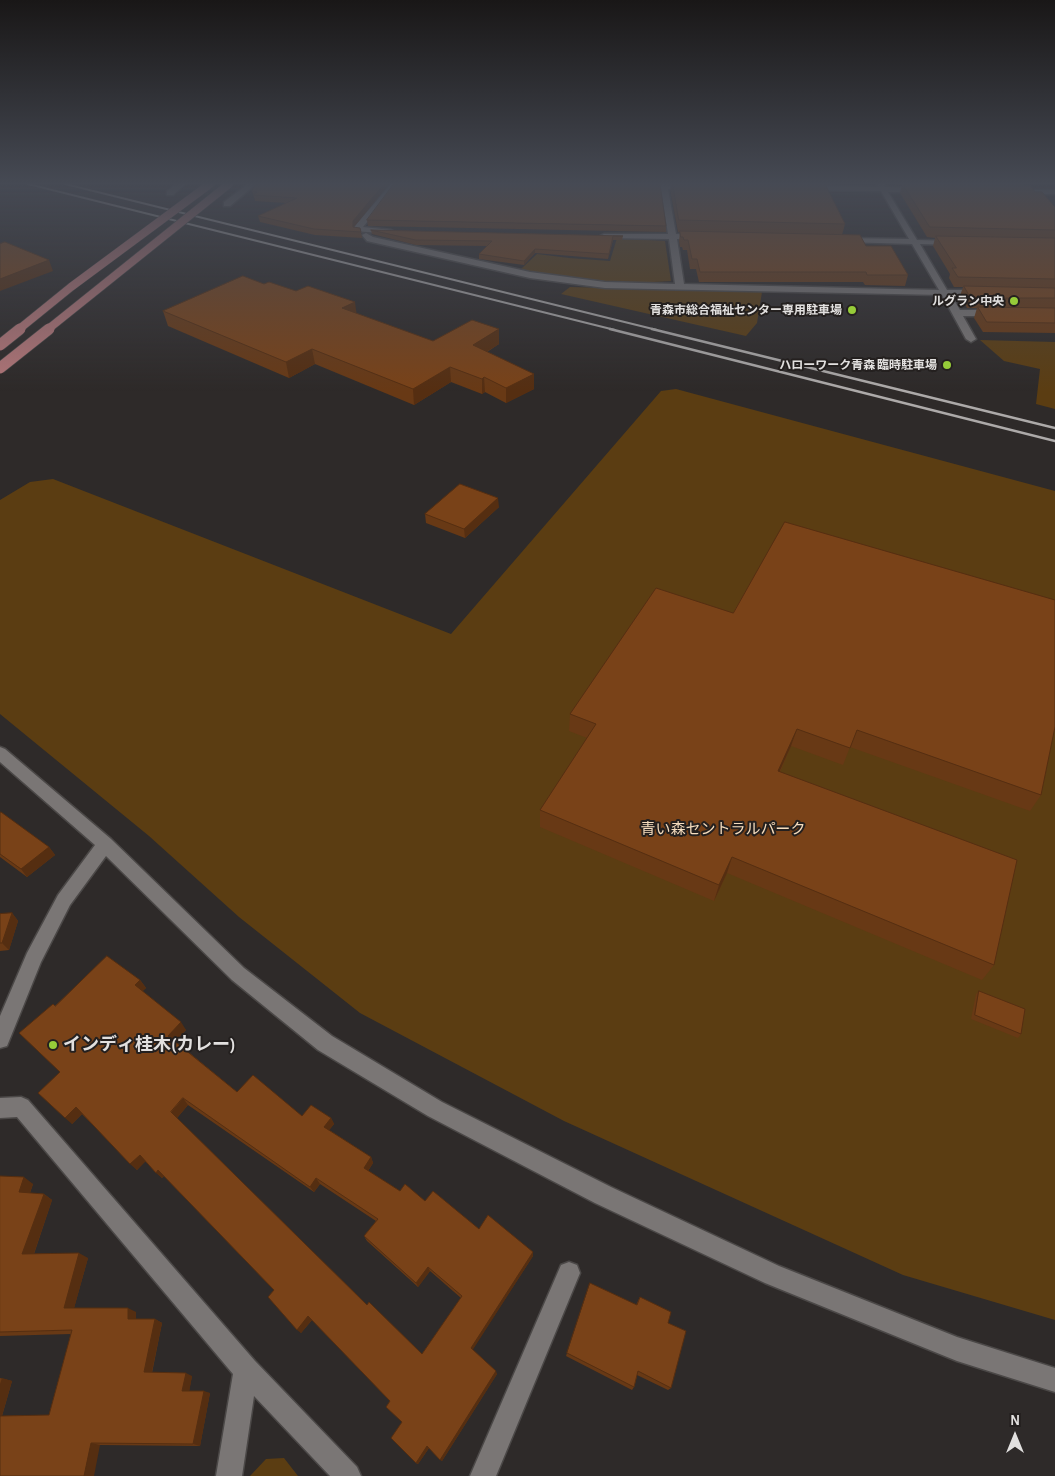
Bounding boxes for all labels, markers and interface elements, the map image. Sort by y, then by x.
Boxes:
place label: ルグラン中央 [932,294,1004,308]
marker: ルグラン中央 [1008,295,1020,307]
place label: 青森市総合福祉センター専用駐車場 [650,303,842,317]
marker: 青森市総合福祉センター専用駐車場 [846,304,858,316]
place label: ハローワーク青森 臨時駐車場 [779,358,937,372]
marker: ハローワーク青森 臨時駐車場 [941,359,953,371]
park label: 青い森セントラルパーク [641,820,805,838]
place label: インディ桂木(カレー) [63,1034,236,1056]
marker: インディ桂木(カレー) [47,1039,59,1051]
north arrow [990,1411,1040,1461]
text: N [1010,1414,1020,1428]

